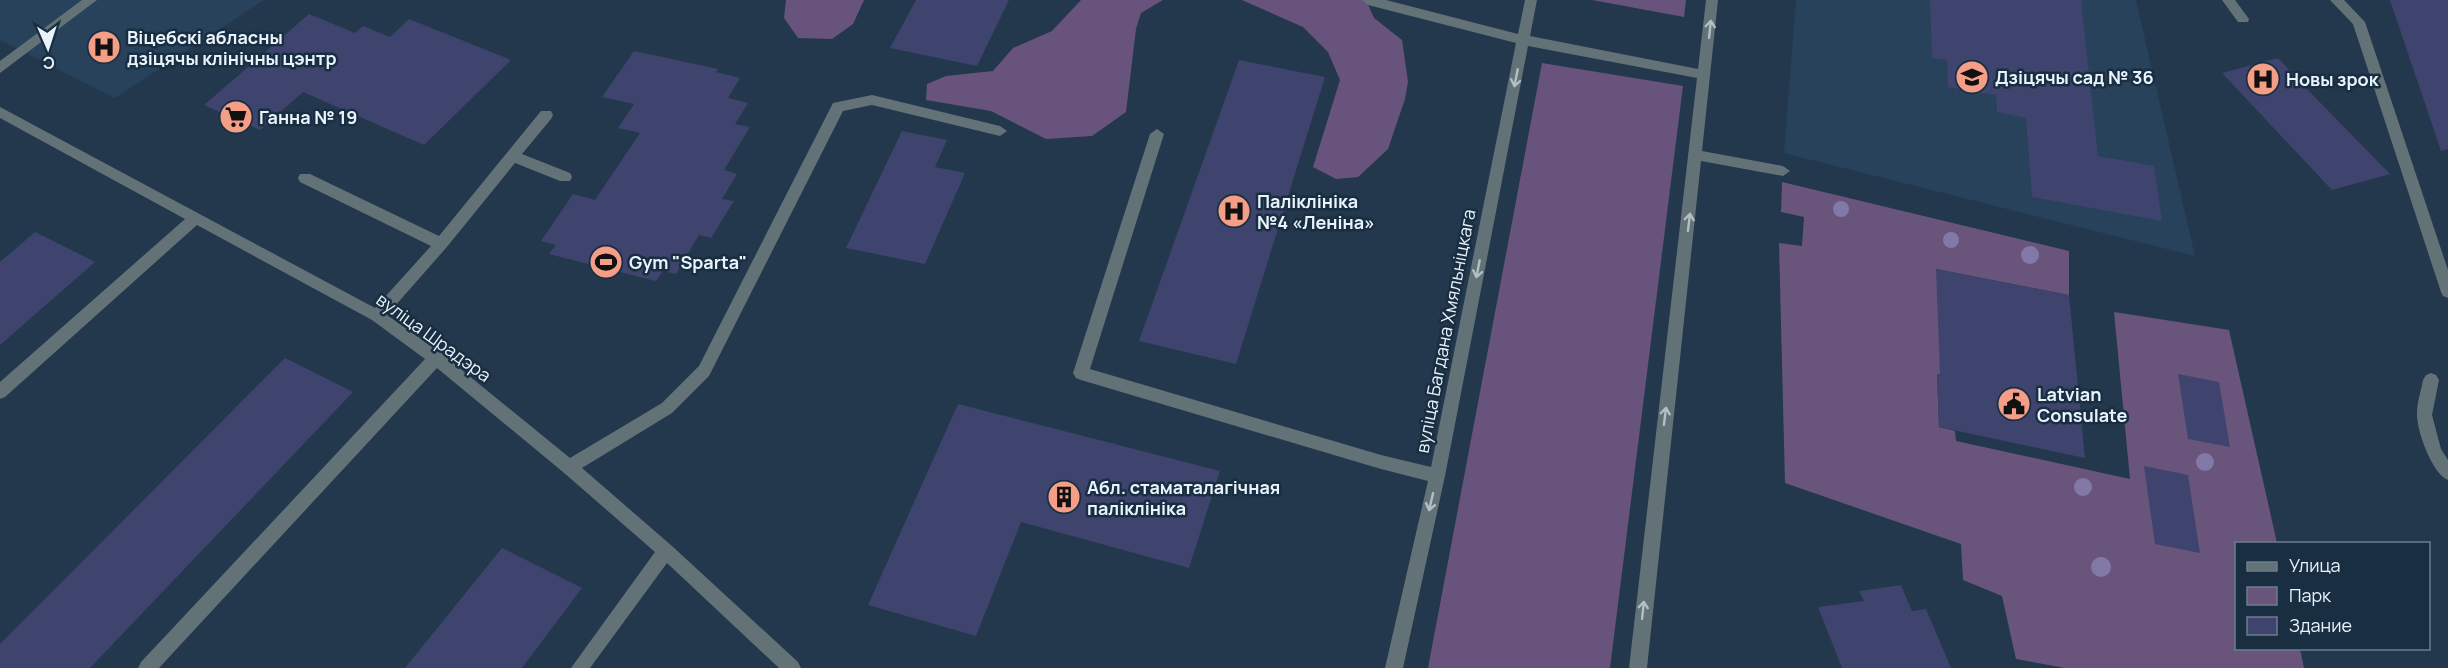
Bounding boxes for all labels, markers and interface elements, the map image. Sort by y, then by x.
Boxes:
north arrow [18,18,78,78]
one-way arrow [1704,19,1715,39]
place label: Віцебскі абласны дзіцячы клінічны цэнтр [127,25,336,70]
hospital icon: Віцебскі абласны дзіцячы клінічны цэнтр [86,29,122,65]
text: С [42,52,55,74]
school or university icon: Дзіцячы сад № 36 [1954,59,1990,95]
hospital icon: Новы зрок [2245,61,2281,97]
place label: Дзіцячы сад № 36 [1995,65,2154,89]
place label: Новы зрок [2286,67,2380,91]
one-way arrow [1509,68,1521,87]
supermarket icon: Ганна № 19 [218,99,254,135]
place label: Ганна № 19 [259,105,357,129]
place label: Паліклініка №4 «Леніна» [1257,189,1375,234]
hospital icon: Паліклініка №4 «Леніна» [1216,193,1252,229]
street label: вуліца Багдана Хмяльніцкага [1410,207,1480,455]
one-way arrow [1683,213,1694,233]
sports icon: Gym "Sparta" [588,244,624,280]
place label: Gym "Sparta" [629,250,747,274]
one-way arrow [1471,260,1483,279]
street label: вуліца Шрадэра [372,287,496,387]
place label: Latvian Consulate [2037,382,2127,427]
public building icon: Latvian Consulate [1996,386,2032,422]
one-way arrow [1660,407,1671,426]
place label: Абл. стаматалагічная паліклініка [1087,475,1280,520]
building icon: Абл. стаматалагічная паліклініка [1046,479,1082,515]
one-way arrow [1424,492,1436,511]
legend [2235,542,2430,650]
text: Улица [2289,553,2341,577]
text: Парк [2289,583,2332,607]
one-way arrow [1638,600,1649,620]
text: Здание [2289,613,2352,637]

